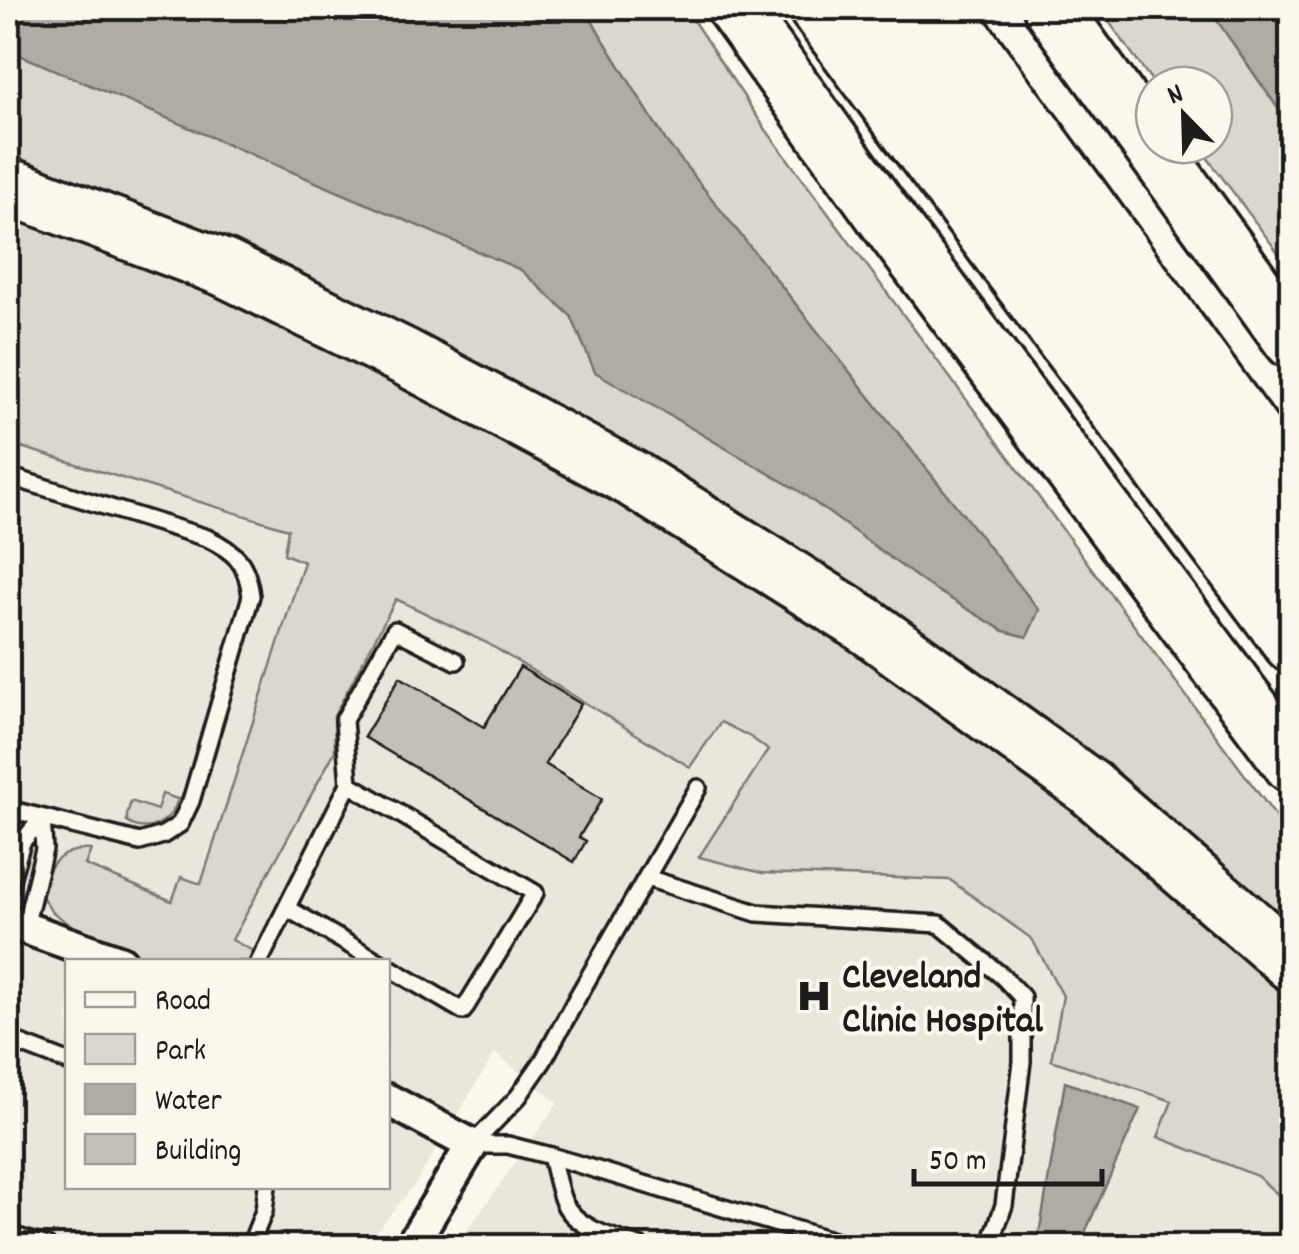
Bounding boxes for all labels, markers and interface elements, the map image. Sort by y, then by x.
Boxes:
north arrow [1134,65,1234,165]
text: N [1162,75,1190,118]
place label: Cleveland Clinic Hospital [842,952,1044,1051]
legend [65,959,390,1189]
hospital icon: Cleveland Clinic Hospital [795,977,833,1015]
text: Road [155,982,211,1025]
text: Park [155,1032,206,1075]
text: Water [155,1082,222,1125]
scale bar [914,1124,1102,1186]
text: Building [155,1132,241,1175]
text: 50 m [929,1142,987,1185]

